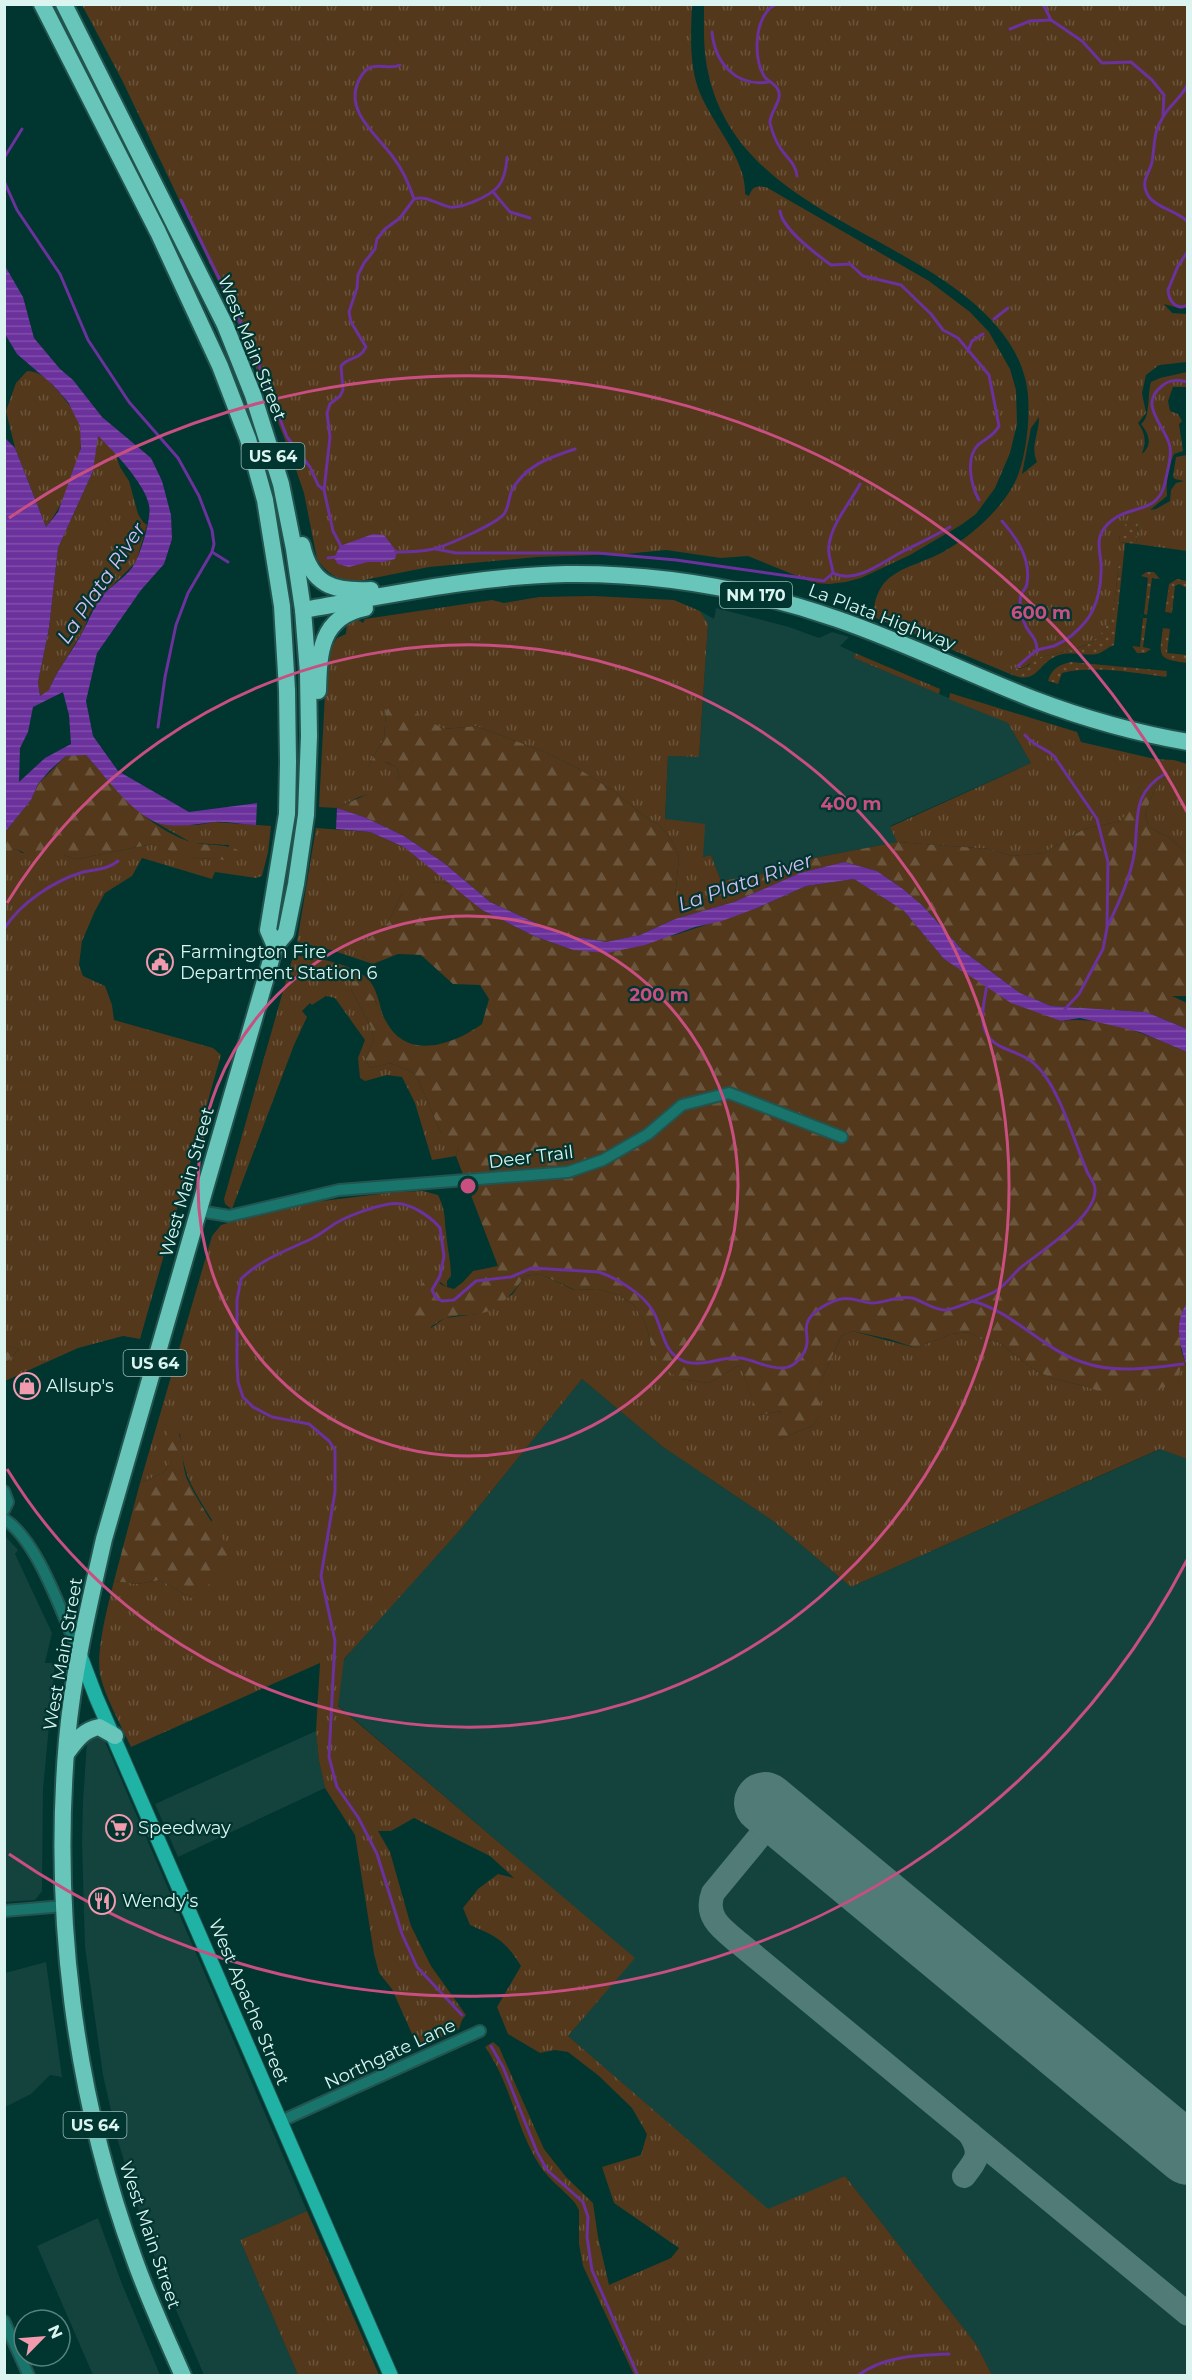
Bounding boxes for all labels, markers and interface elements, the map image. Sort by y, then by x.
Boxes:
street label: West Main Street [213,272,291,424]
road number: US 64 [242,443,304,469]
water label: La Plata River [52,517,151,648]
street label: La Plata Highway [805,579,959,655]
road number: NM 170 [720,582,792,608]
text: 600 m [1011,602,1071,624]
text: 400 m [821,793,881,815]
water label: La Plata River [675,847,816,916]
place label: Farmington Fire Department Station 6 [180,941,377,984]
public building icon: Farmington Fire Department Station 6 [145,947,175,977]
text: 200 m [629,984,689,1006]
street label: West Main Street [155,1105,219,1259]
street label: Deer Trail [487,1141,575,1173]
centre of rings [458,1176,478,1196]
road number: US 64 [124,1350,186,1376]
shop icon: Allsup's [12,1371,42,1401]
place label: Allsup's [46,1375,114,1397]
street label: West Main Street [39,1576,87,1732]
supermarket icon: Speedway [104,1813,134,1843]
place label: Speedway [138,1817,231,1839]
restaurant icon: Wendy's [87,1886,117,1916]
place label: Wendy's [122,1890,199,1912]
street label: West Apache Street [204,1916,294,2088]
street label: Northgate Lane [321,2014,459,2094]
road number: US 64 [64,2112,127,2138]
street label: West Main Street [114,2158,186,2312]
north arrow [12,2308,72,2368]
text: N [44,2322,66,2342]

